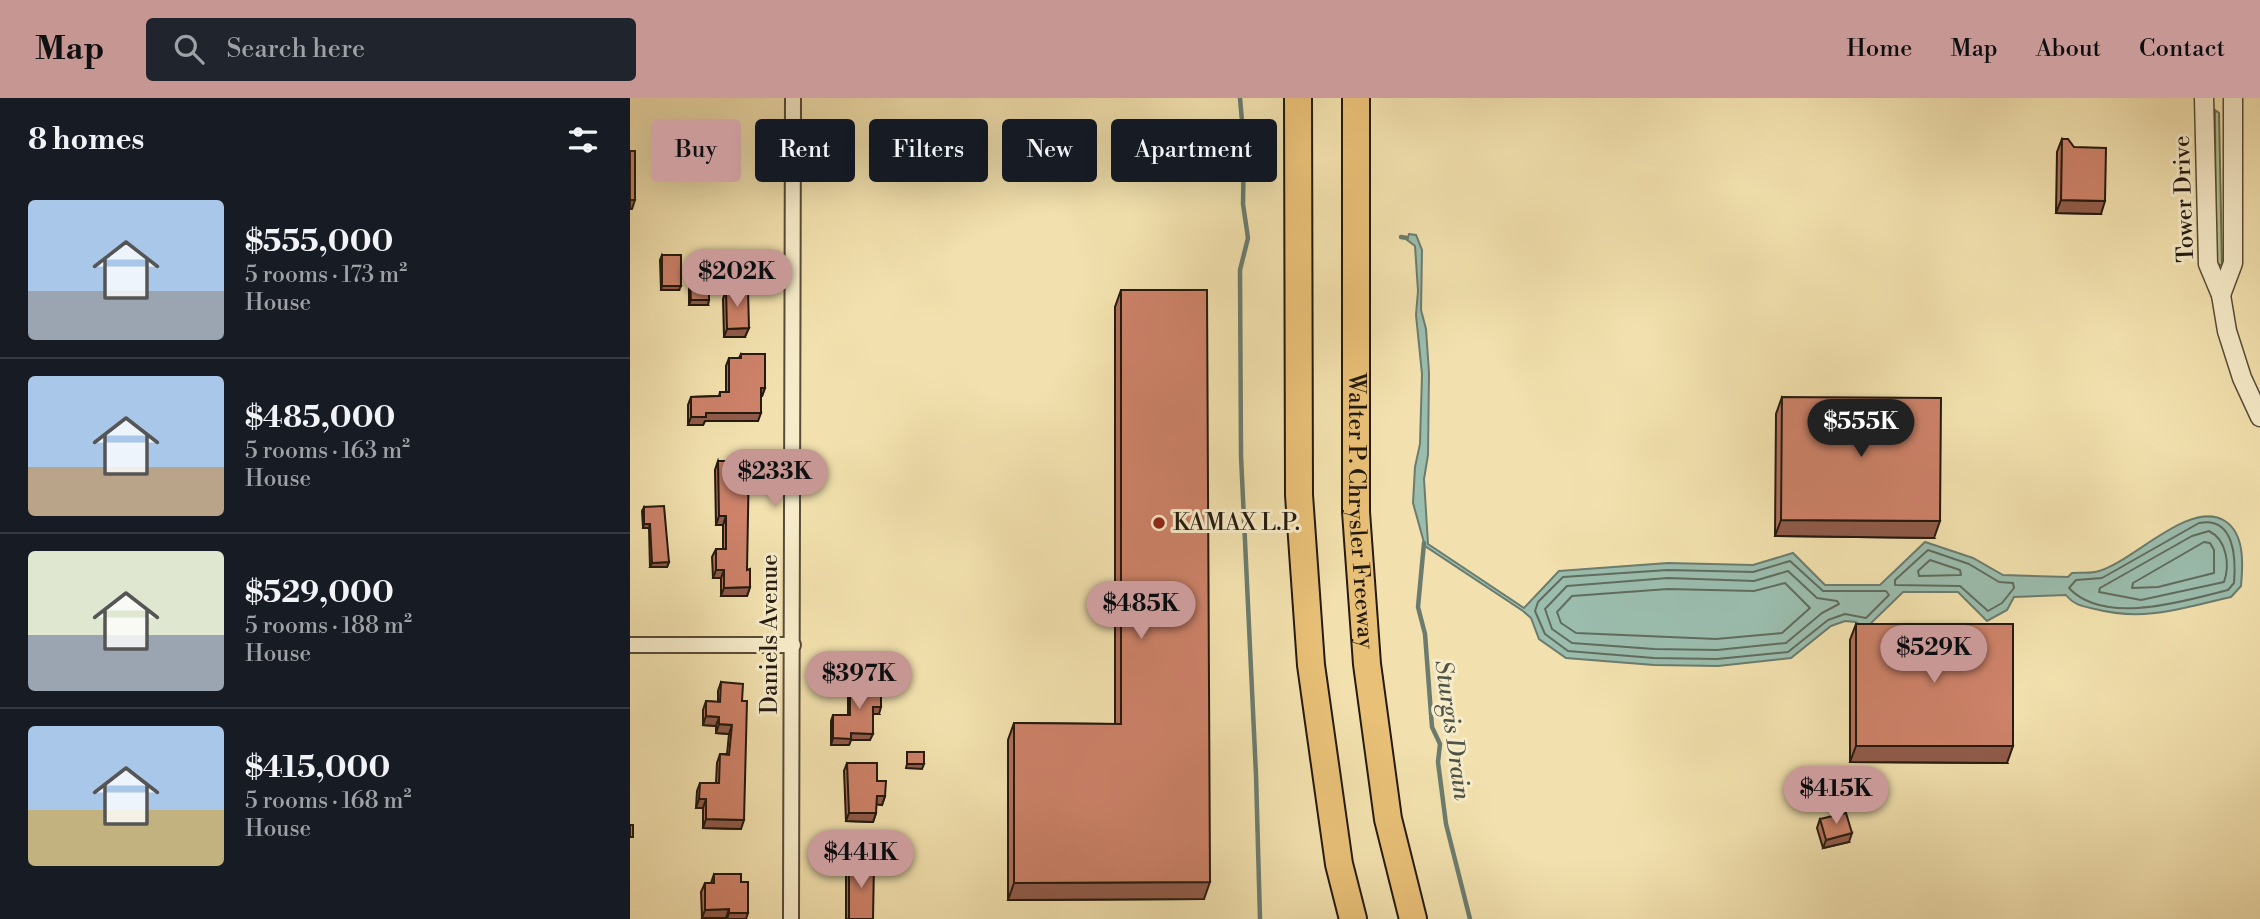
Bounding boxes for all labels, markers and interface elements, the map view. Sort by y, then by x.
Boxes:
search box [146,18,636,81]
text: Map [35,29,104,70]
icon: search [170,30,208,68]
text: Search here [226,33,365,65]
text: Home [1847,34,1912,64]
text: Map [1950,34,1998,64]
text: About [2036,34,2101,64]
text: Contact [2139,34,2225,64]
chip: Buy [651,119,741,182]
chip: Rent [755,119,855,182]
chip: Filters [869,119,988,182]
chip: New [1002,119,1097,182]
chip: Apartment [1111,119,1277,182]
text: 8 homes [28,121,144,159]
icon: filters [564,121,602,159]
street label: Tower Drive [2168,135,2200,263]
text: $555,000 [245,223,393,261]
icon: home [84,228,168,312]
pin: $202K [688,250,786,309]
text: $202K [698,258,776,286]
text: 5 rooms · 173 m² [245,261,407,289]
text: House [245,289,311,317]
street label: Walter P. Chrysler Freeway [1342,372,1380,651]
text: $485,000 [245,399,395,437]
pin: $555K [1812,400,1910,459]
icon: home [84,404,168,488]
text: $555K [1823,408,1899,436]
text: 5 rooms · 163 m² [245,437,410,465]
pin: $233K [726,450,824,509]
text: $233K [738,458,812,486]
text: House [245,465,311,493]
place label: KAMAX L.P. [1173,509,1300,537]
marker: KAMAX L.P. [1151,515,1167,531]
street label: Daniels Avenue [756,554,784,714]
text: $529,000 [245,574,394,612]
icon: home [84,579,168,663]
pin: $485K [1092,582,1190,641]
text: $485K [1103,590,1179,618]
text: 5 rooms · 188 m² [245,612,412,640]
pin: $529K [1885,626,1983,685]
text: $529K [1896,634,1972,662]
text: House [245,640,311,668]
pin: $397K [810,652,908,711]
water label: Sturgis Drain [1427,658,1477,802]
text: $397K [822,660,896,688]
text: $415,000 [245,749,390,787]
icon: home [84,754,168,838]
pin: $415K [1787,766,1885,826]
text: $415K [1800,775,1872,803]
text: 5 rooms · 168 m² [245,787,412,815]
text: House [245,815,311,843]
pin: $441K [812,830,910,890]
text: $441K [824,839,898,867]

